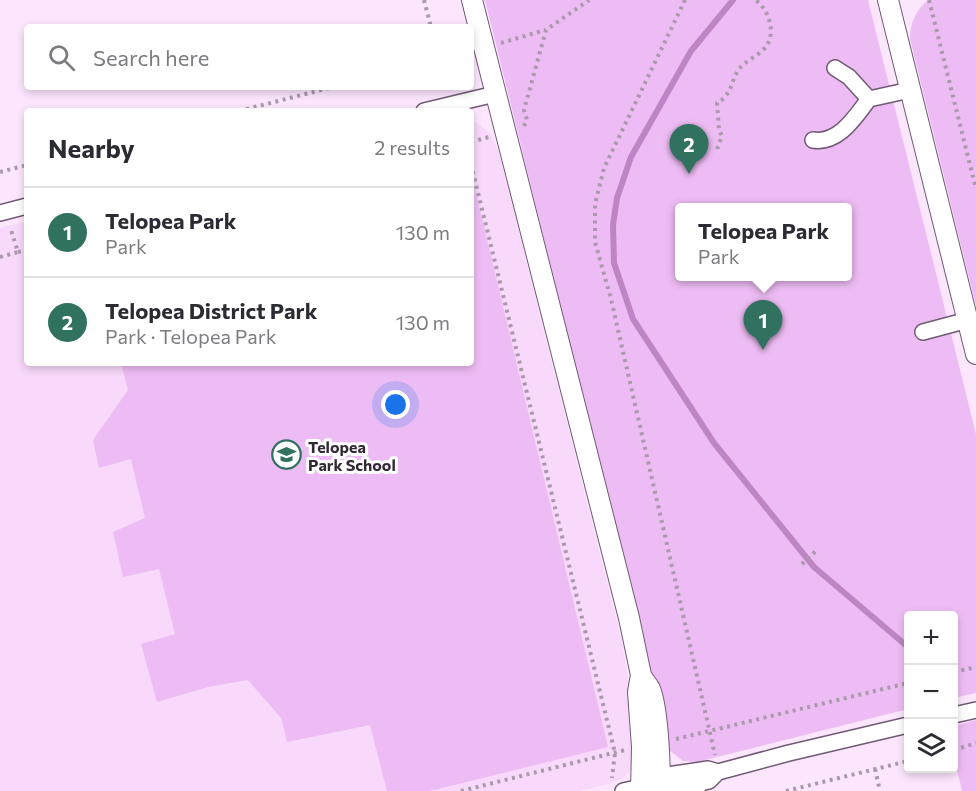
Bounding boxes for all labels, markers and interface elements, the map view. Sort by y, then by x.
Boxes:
search box [24,24,474,90]
icon: search [45,41,78,74]
text: Search here [93,44,209,71]
pin: 2 [670,124,708,174]
text: Nearby [48,132,135,163]
text: 2 results [374,135,450,159]
popup [675,203,852,281]
text: Telopea Park [105,207,236,234]
text: Telopea Park [698,217,829,244]
text: 1 [63,220,72,244]
text: 130 m [396,220,450,244]
text: Park [105,234,147,258]
text: Park [698,244,740,268]
text: Telopea District Park [105,297,317,324]
pin: 1 [744,300,783,350]
text: 2 [62,310,73,334]
text: 130 m [396,310,450,334]
text: Park · Telopea Park [105,324,277,348]
your location [381,390,410,419]
place label: Telopea Park School [308,437,396,474]
school or university icon: Telopea Park School [271,439,303,471]
map controls [904,611,958,773]
button: + [904,611,958,665]
button: − [904,665,958,719]
button: layers [904,719,958,773]

